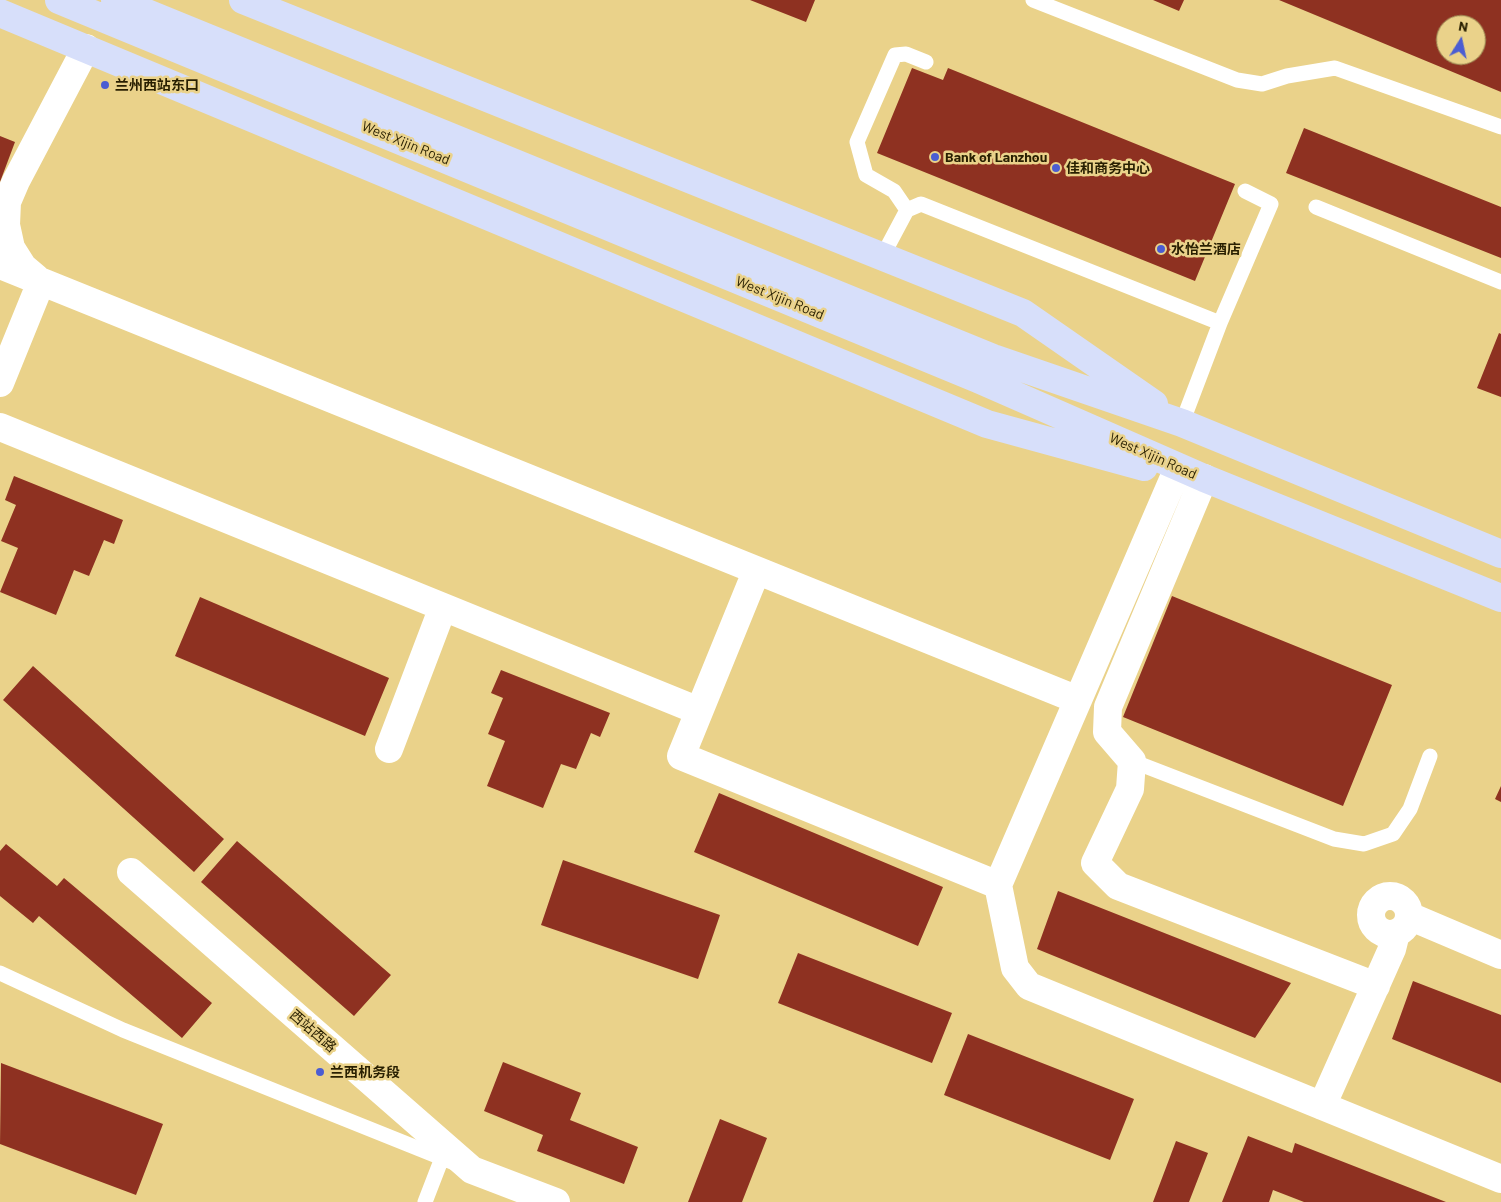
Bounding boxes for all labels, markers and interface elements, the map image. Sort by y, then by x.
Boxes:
north arrow [1436,15,1486,65]
text: N [1457,17,1470,35]
place label: 兰州西站东口 [115,77,199,93]
marker: 兰州西站东口 [99,79,111,91]
street label: West Xijin Road [359,118,453,168]
place label: Bank of Lanzhou [945,149,1047,165]
marker: Bank of Lanzhou [929,151,941,163]
place label: 佳和商务中心 [1066,160,1150,176]
marker: 佳和商务中心 [1050,162,1062,174]
place label: 水怡兰酒店 [1171,241,1241,257]
marker: 水怡兰酒店 [1155,243,1167,255]
street label: West Xijin Road [733,273,827,323]
street label: West Xijin Road [1107,429,1199,483]
street label: 西站西路 [286,1006,340,1056]
place label: 兰西机务段 [330,1064,400,1080]
marker: 兰西机务段 [314,1066,326,1078]

